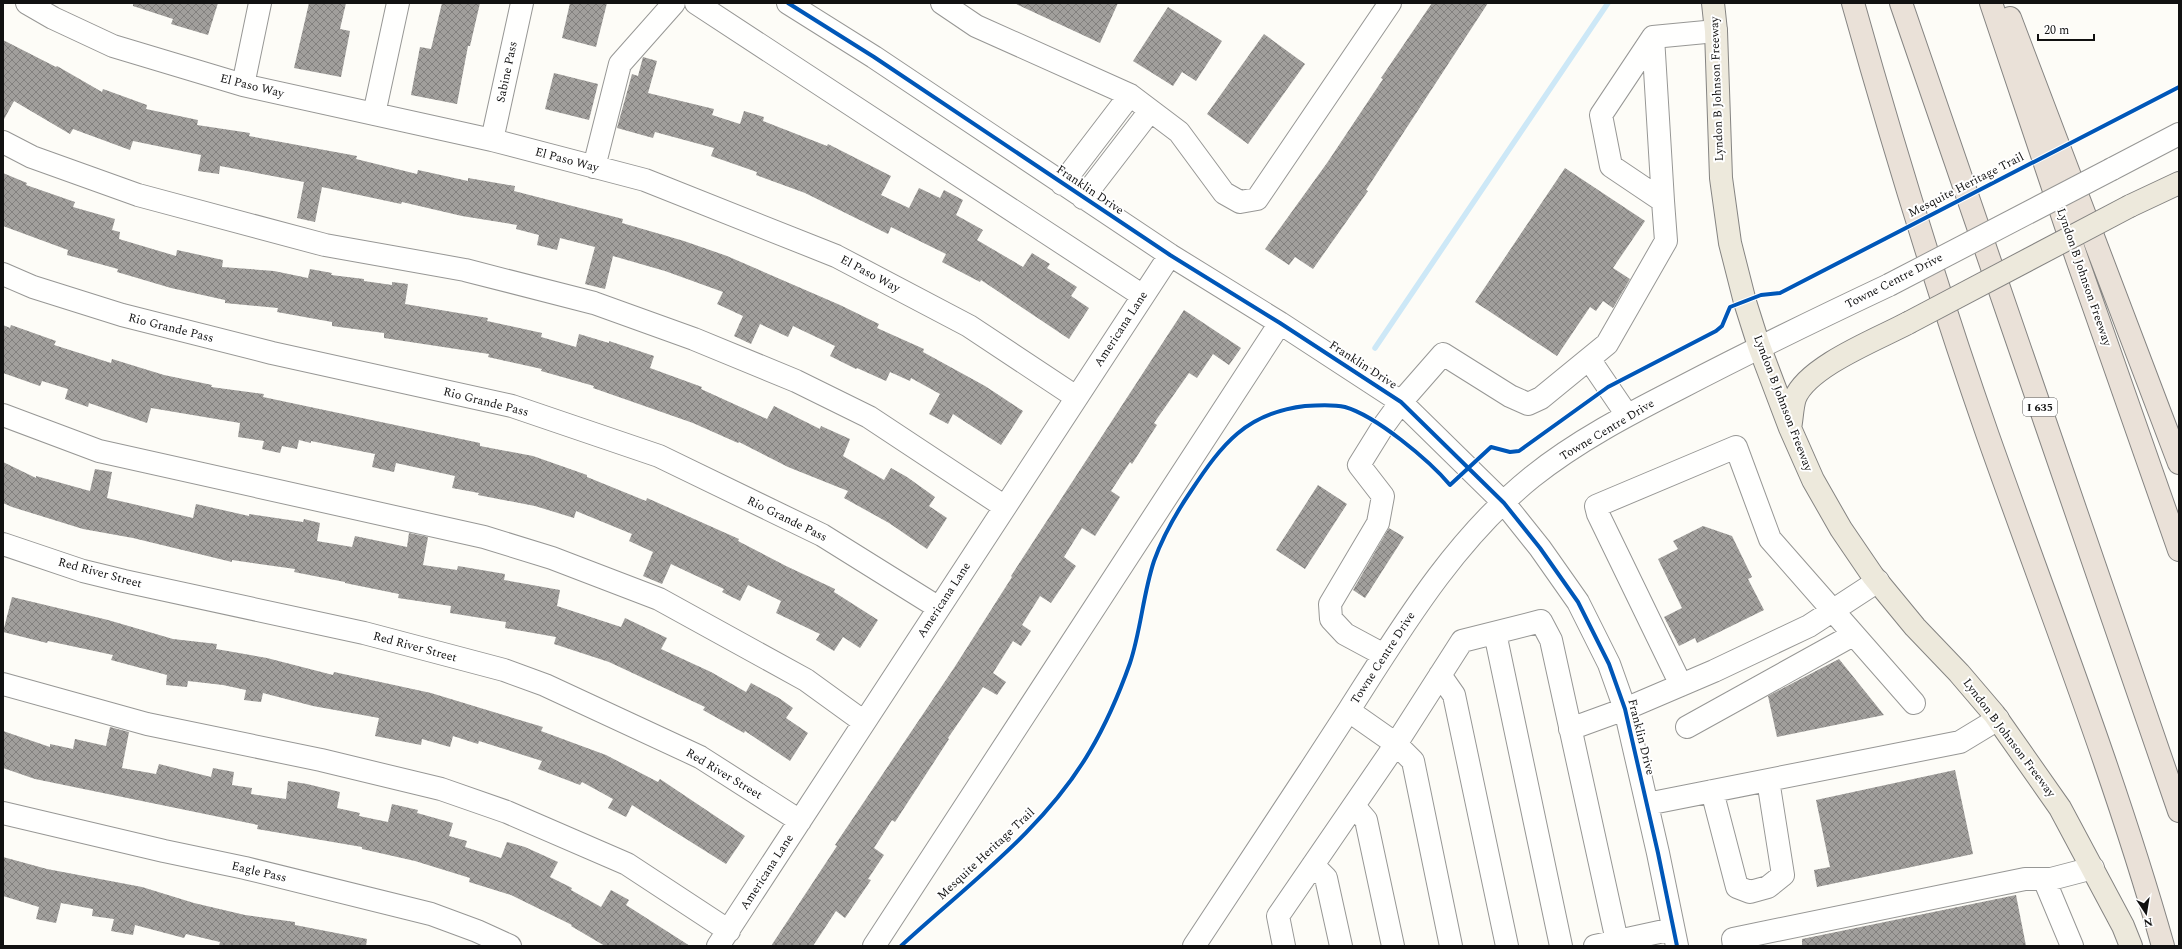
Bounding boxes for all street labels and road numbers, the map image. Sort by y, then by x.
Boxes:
street label: Lyndon B Johnson Freeway [1705,15,1729,162]
street label: Sabine Pass [491,40,523,104]
street label: El Paso Way [218,69,287,103]
street label: El Paso Way [533,142,602,178]
street label: Mesquite Heritage Trail [1905,148,2027,222]
street label: Franklin Drive [1052,160,1128,220]
street label: Lyndon B Johnson Freeway [2051,205,2117,350]
street label: Towne Centre Drive [1842,248,1946,314]
street label: El Paso Way [837,250,904,298]
street label: Americana Lane [1089,287,1153,371]
street label: Rio Grande Pass [126,308,216,348]
street label: Lyndon B Johnson Freeway [1748,332,1818,475]
street label: Franklin Drive [1325,336,1401,394]
street label: Rio Grande Pass [441,382,531,422]
street label: Towne Centre Drive [1556,394,1658,466]
road number: I 635 [2023,398,2057,416]
street label: Rio Grande Pass [744,491,830,547]
street label: Red River Street [56,553,144,593]
street label: Americana Lane [912,558,976,642]
street label: Towne Centre Drive [1346,608,1420,708]
street label: Red River Street [371,627,459,667]
street label: Lyndon B Johnson Freeway [1958,674,2061,803]
street label: Franklin Drive [1622,697,1660,777]
street label: Red River Street [682,744,766,804]
street label: Mesquite Heritage Trail [933,803,1039,905]
street label: Americana Lane [735,830,799,914]
street label: Eagle Pass [230,856,288,888]

